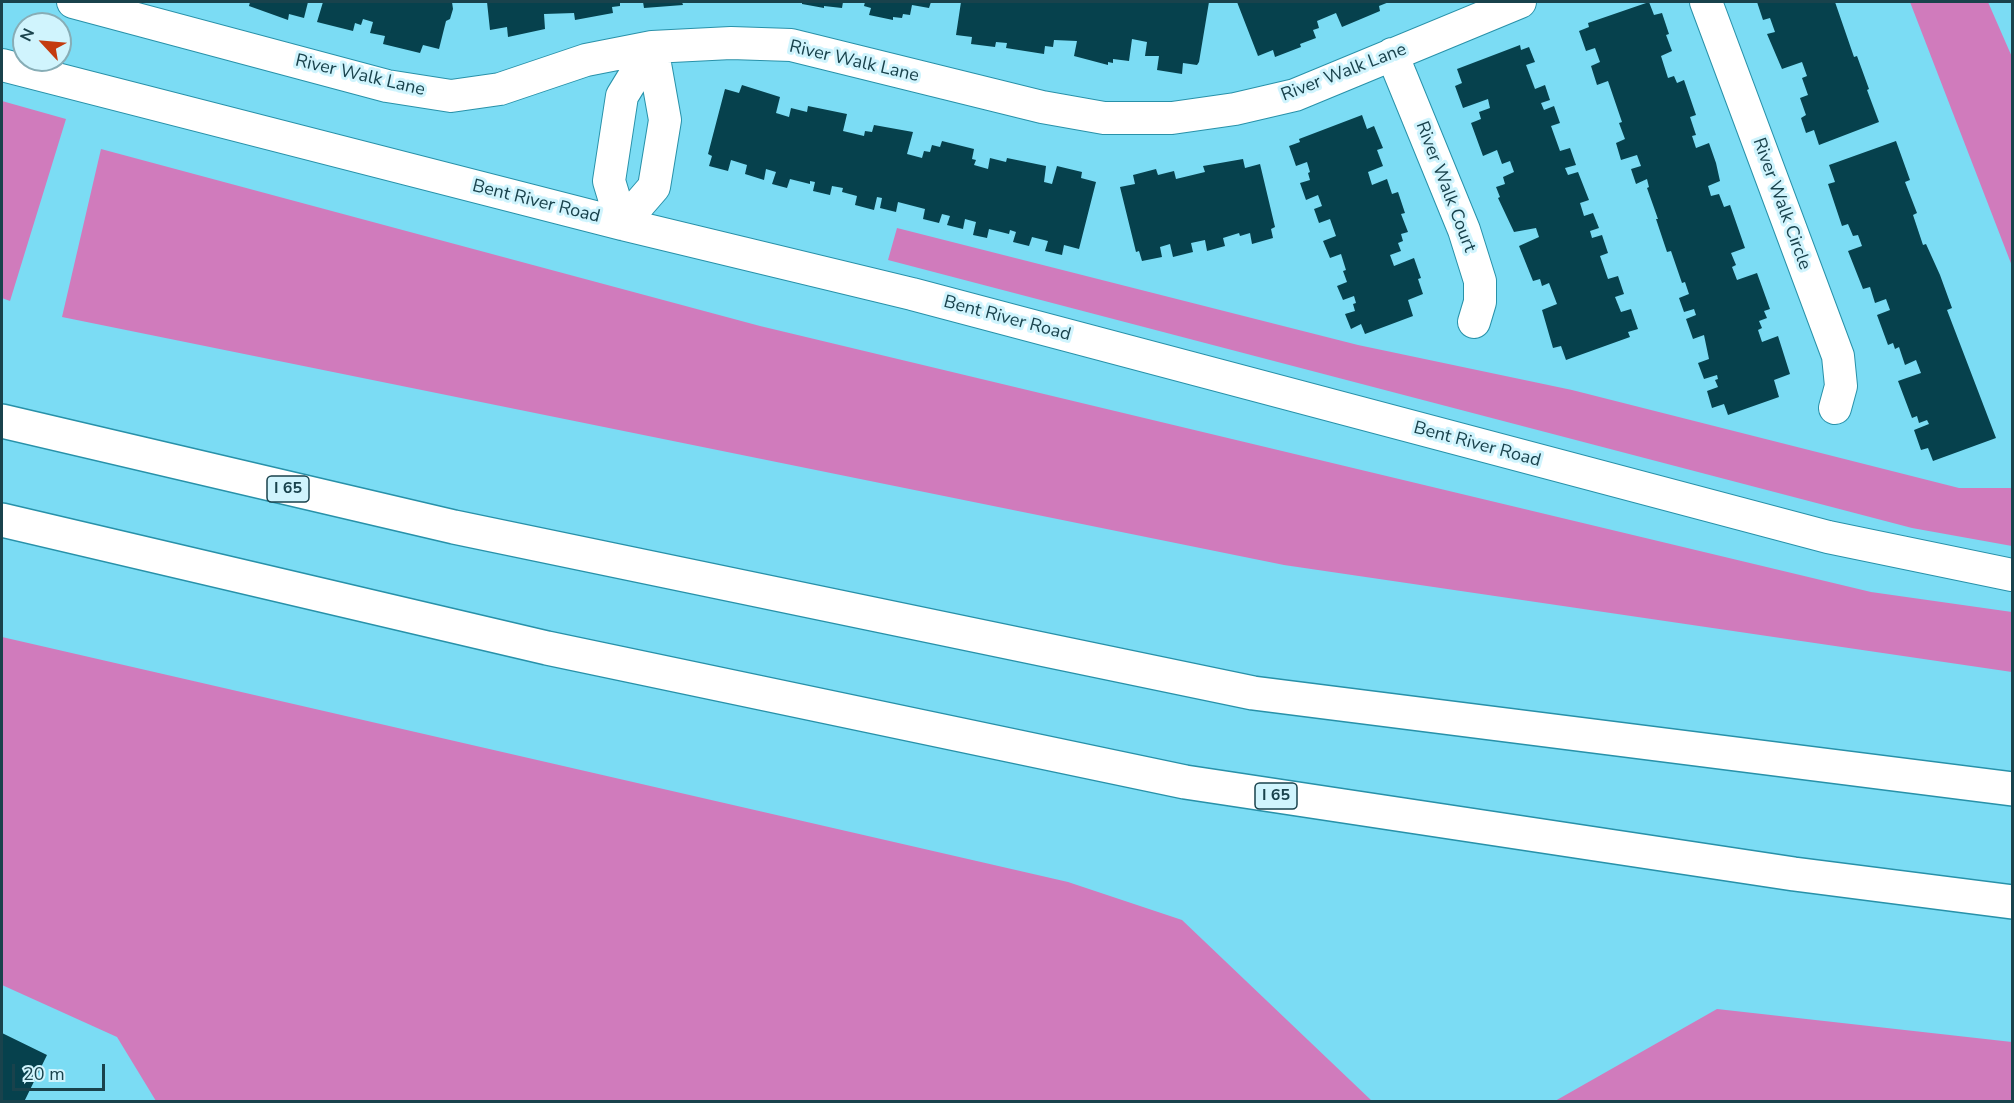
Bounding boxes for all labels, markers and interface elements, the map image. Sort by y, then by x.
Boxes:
north arrow [12,12,72,72]
text: N [15,25,40,45]
street label: River Walk Lane [787,37,921,87]
street label: River Walk Lane [1278,39,1410,107]
street label: River Walk Lane [293,51,427,101]
street label: River Walk Court [1410,119,1480,255]
street label: River Walk Circle [1747,135,1815,273]
street label: Bent River Road [470,176,602,228]
street label: Bent River Road [941,292,1073,346]
street label: Bent River Road [1411,418,1543,472]
road number: I 65 [267,476,309,502]
road number: I 65 [1255,783,1297,809]
scale bar [15,1052,108,1090]
text: 20 m [23,1062,65,1086]

